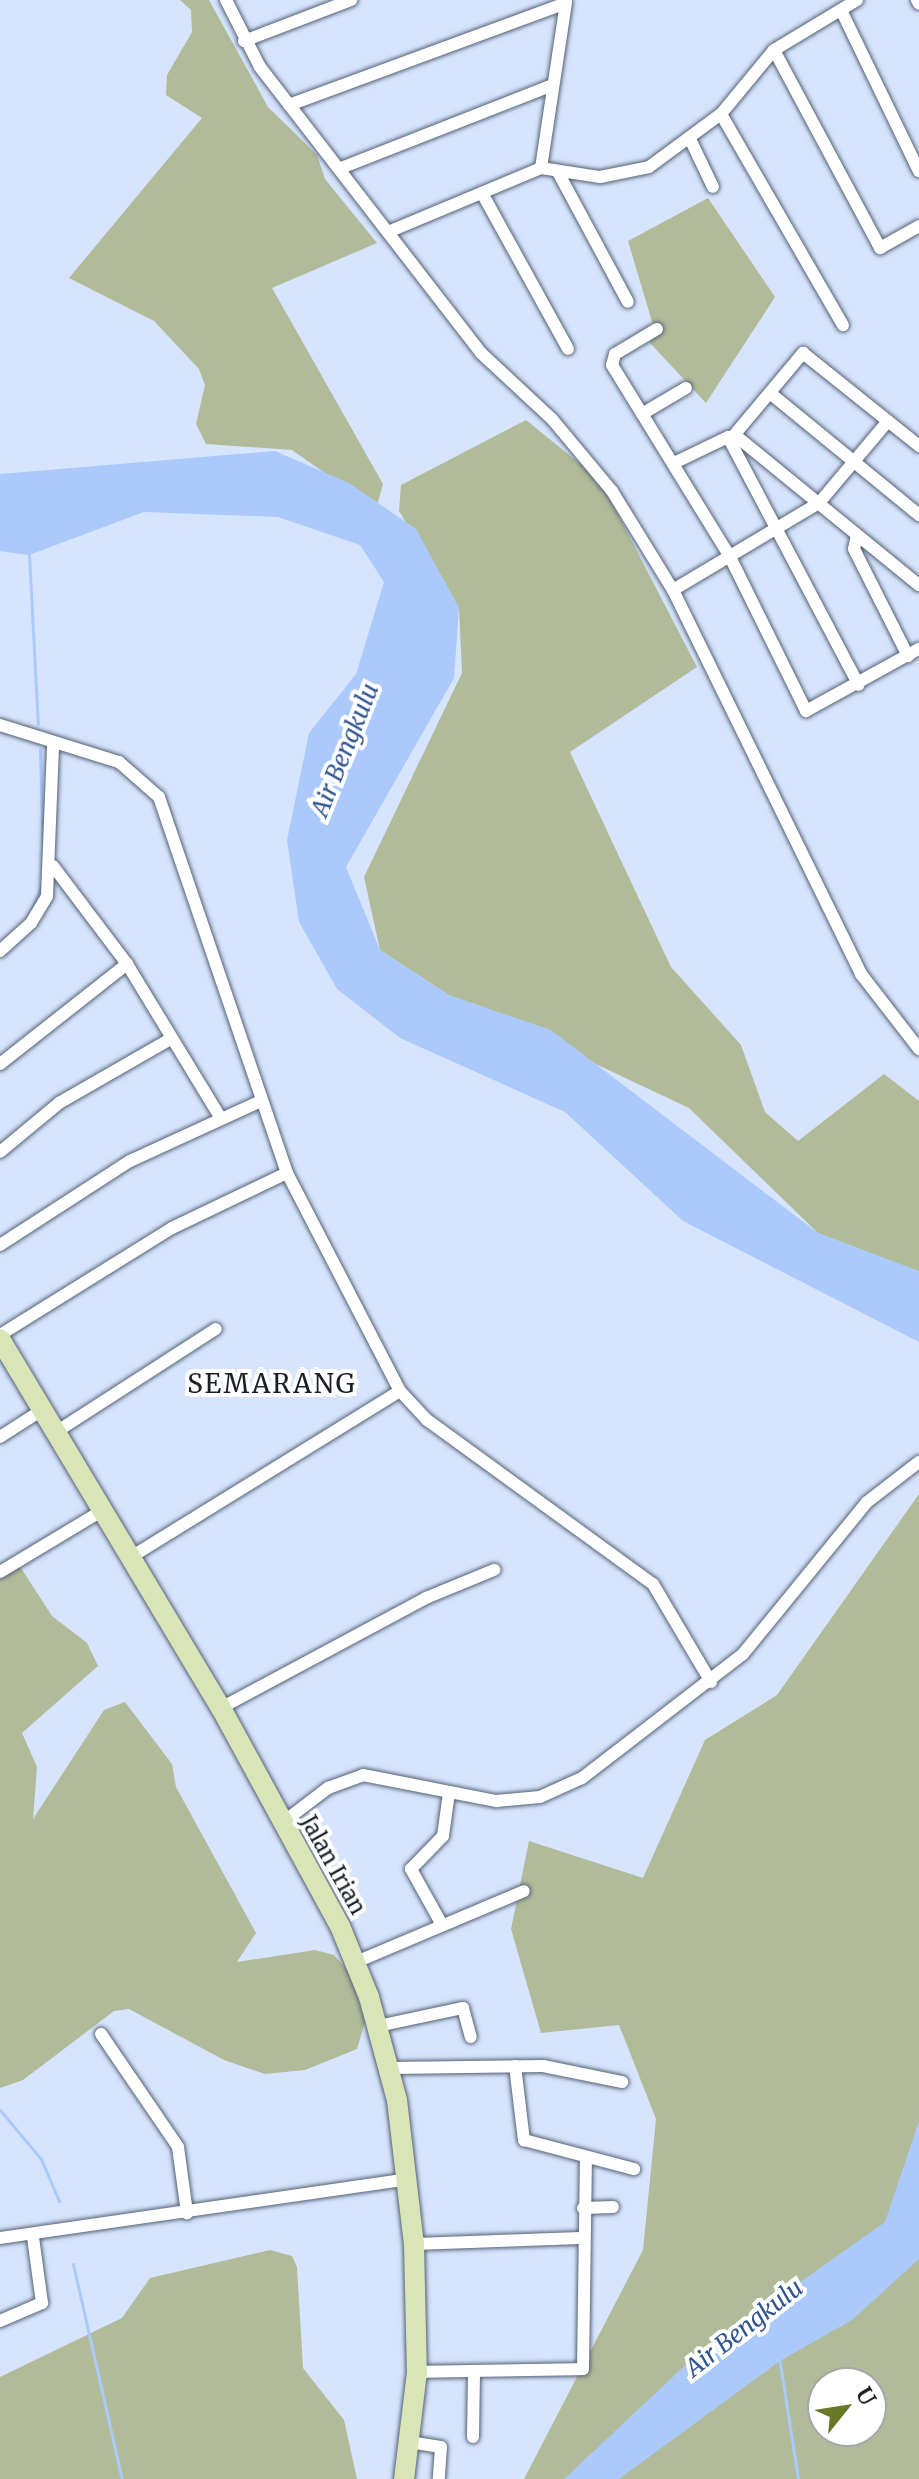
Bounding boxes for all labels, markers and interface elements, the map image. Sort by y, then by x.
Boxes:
water label: Air Bengkulu [305,679,385,821]
district label: SEMARANG [187,1368,357,1400]
street label: Jalan Irian [295,1811,371,1919]
water label: Air Bengkulu [680,2273,808,2383]
north arrow [807,2367,887,2447]
text: U [850,2382,882,2410]

